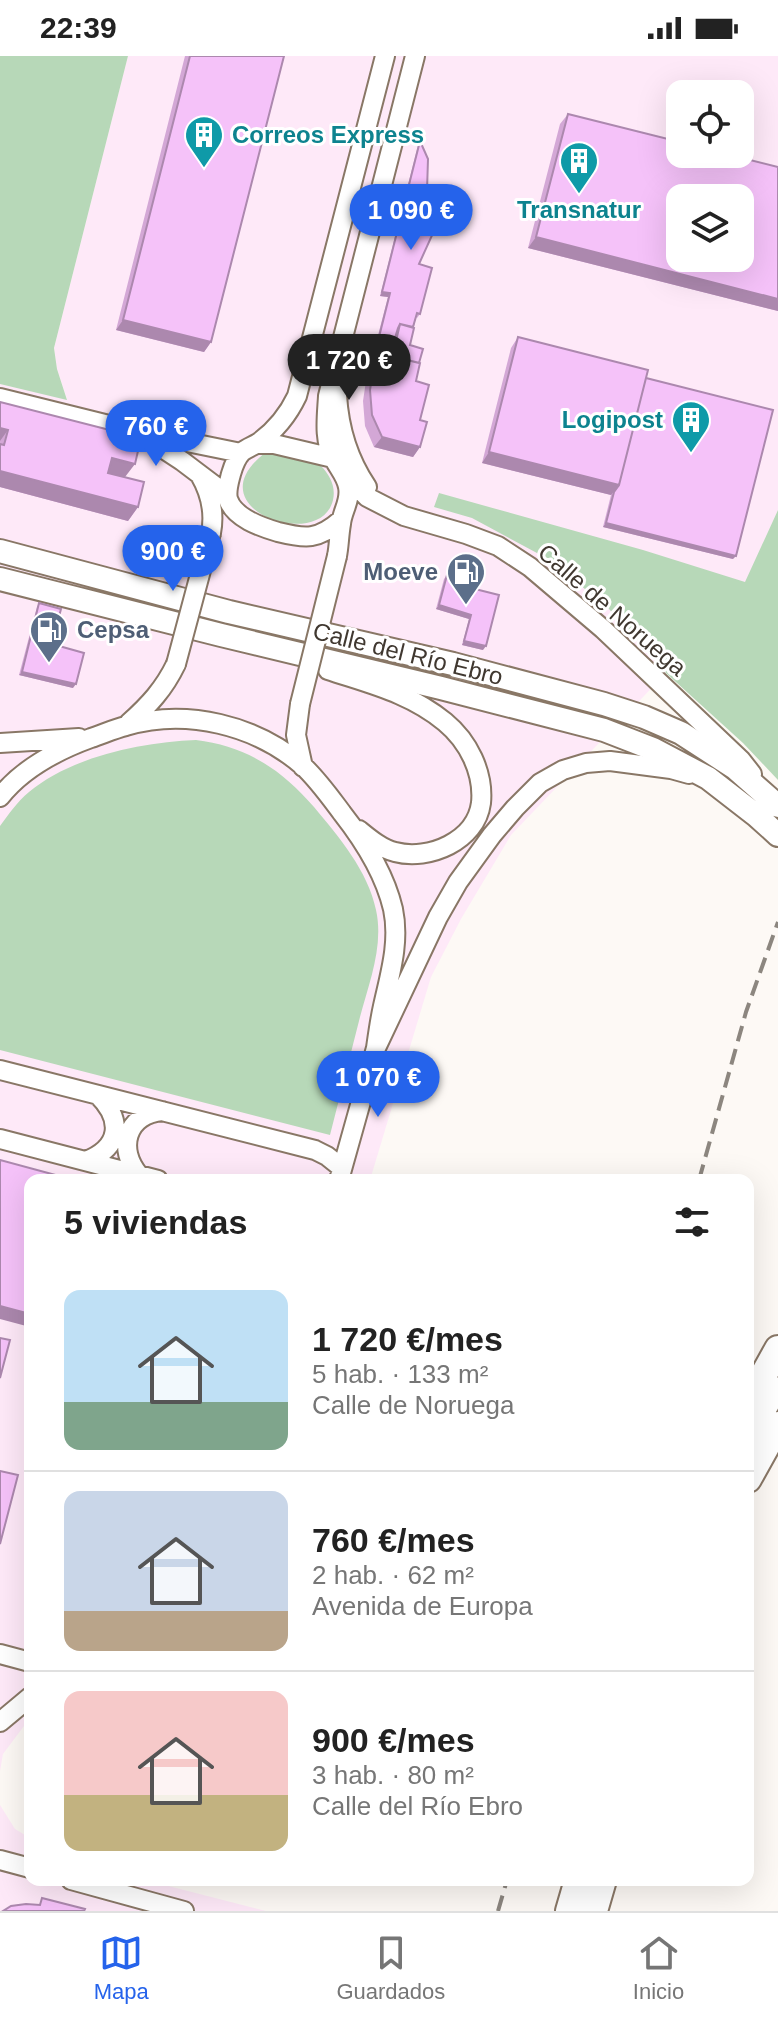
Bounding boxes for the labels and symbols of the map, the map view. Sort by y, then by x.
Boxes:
building icon: Correos Express [183,114,225,169]
place label: Correos Express [232,121,424,148]
building icon: Transnatur [558,140,600,195]
pin: 1 090 € [337,184,485,252]
place label: Transnatur [517,196,641,223]
pin: 1 720 € [275,334,423,402]
building icon: Logipost [670,399,712,454]
pin: 760 € [100,400,212,468]
place label: Logipost [562,406,663,433]
pin: 900 € [117,525,229,593]
street label: Calle de Noruega [533,538,692,682]
fuel station icon: Moeve [445,551,487,606]
place label: Moeve [363,558,438,585]
fuel station icon: Cepsa [28,609,70,664]
place label: Cepsa [77,616,150,643]
street label: Calle del Río Ebro [310,617,506,690]
pin: 1 070 € [304,1051,452,1119]

